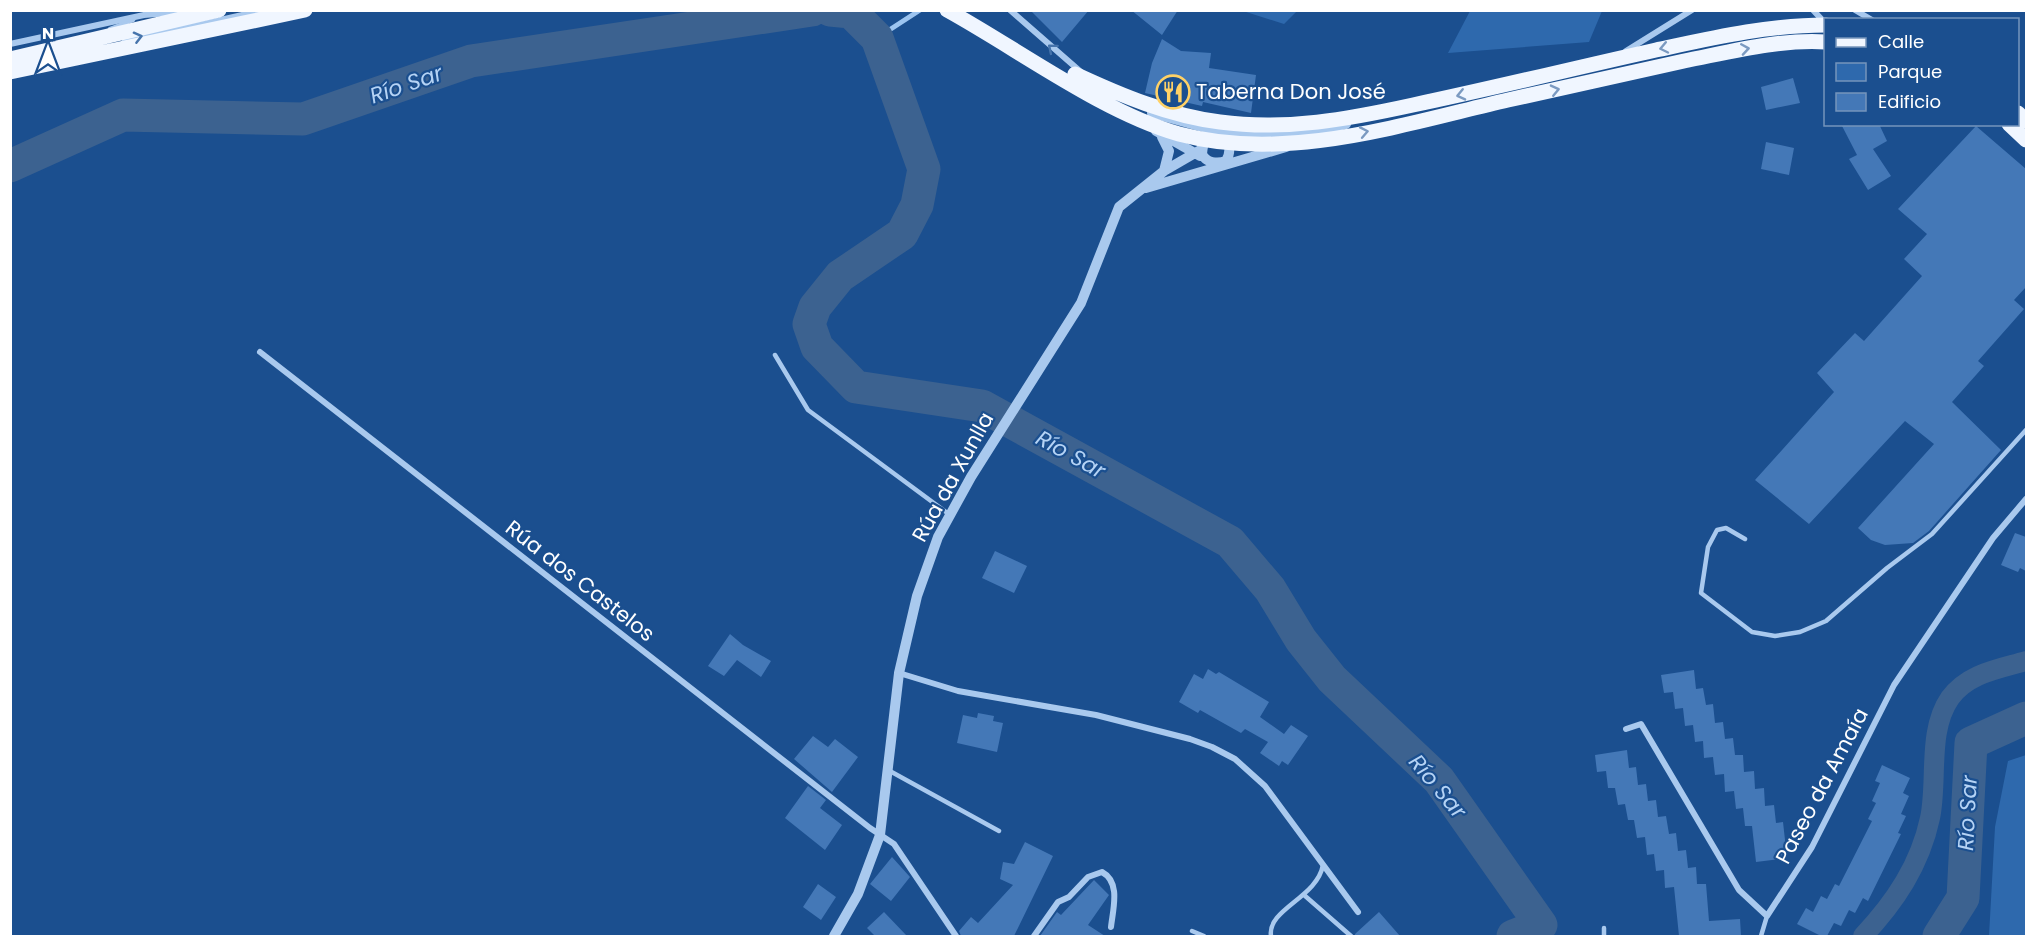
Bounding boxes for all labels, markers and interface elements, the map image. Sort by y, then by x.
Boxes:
north arrow [18,18,78,78]
legend [1824,18,2019,126]
text: N [42,22,54,45]
text: Calle [1878,29,1924,54]
one-way arrow [133,32,143,45]
one-way arrow [1659,41,1669,54]
one-way arrow [1740,43,1750,56]
one-way arrow [1048,44,1059,55]
water label: Río Sar [366,57,448,111]
text: Parque [1878,59,1942,84]
restaurant icon: Taberna Don José [1155,74,1191,110]
place label: Taberna Don José [1196,77,1386,106]
one-way arrow [1549,84,1559,97]
one-way arrow [1456,87,1466,100]
text: Edificio [1878,89,1941,114]
one-way arrow [1359,126,1369,139]
street label: Rúa da Xunlla [905,407,1000,547]
water label: Río Sar [1030,423,1112,487]
street label: Rúa dos Castelos [500,513,661,648]
street label: Paseo da Amaía [1768,703,1875,869]
water label: Río Sar [1402,748,1474,826]
water label: Río Sar [1950,774,1985,851]

